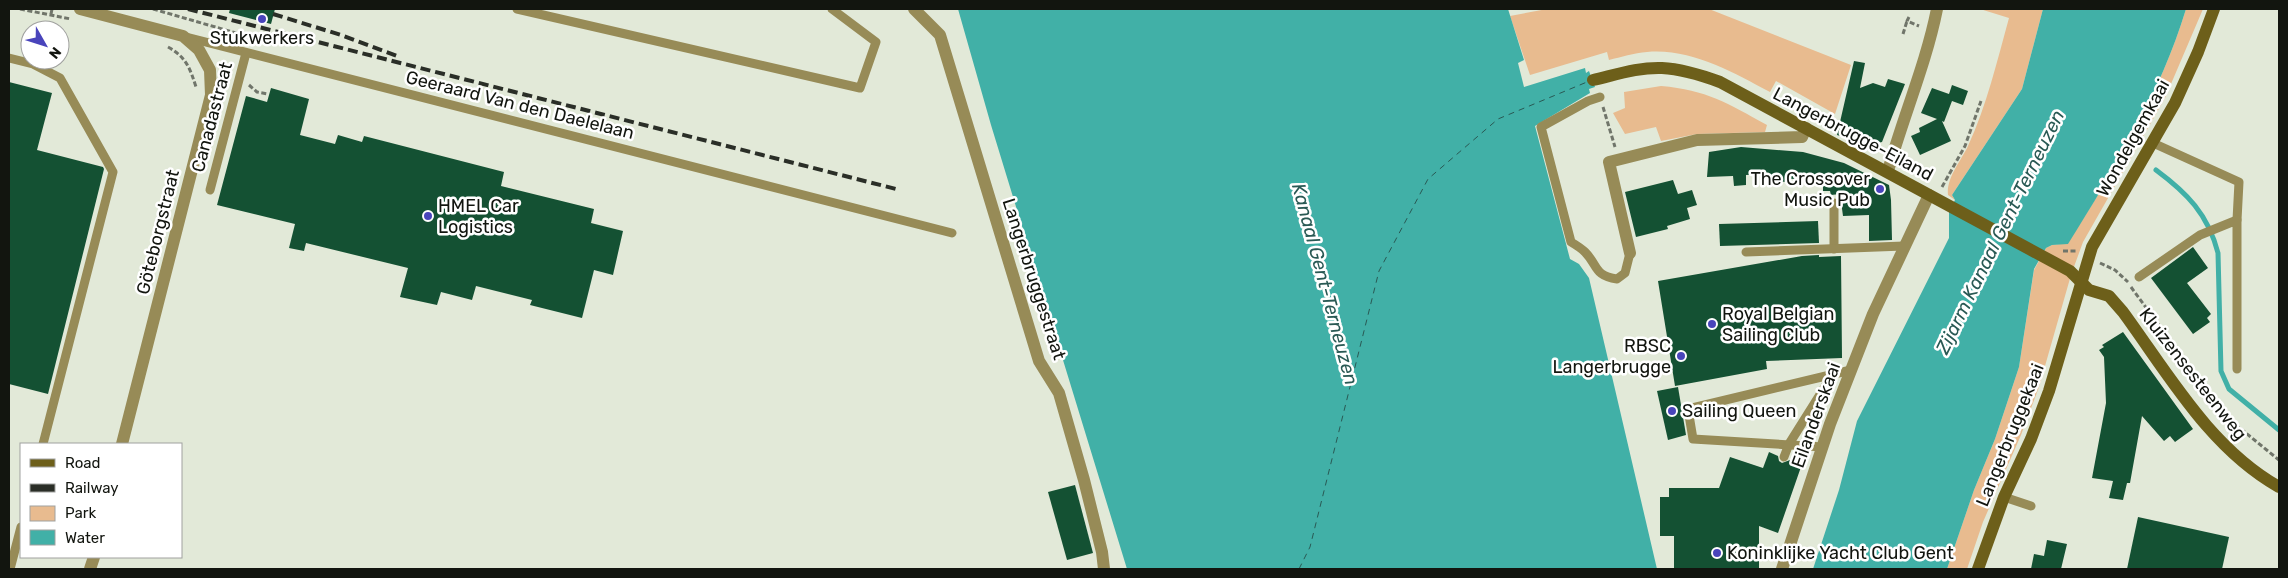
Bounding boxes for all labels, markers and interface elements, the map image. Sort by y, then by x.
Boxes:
marker: Stukwerkers [256,13,268,25]
north arrow [20,20,70,70]
place label: Stukwerkers [210,27,314,49]
text: N [45,44,64,62]
street label: Canadastraat [187,60,237,174]
street label: Geeraard Van den Daelelaan [404,66,636,144]
street label: Wondelgemkaai [2092,76,2174,200]
street label: Langerbrugge-Eiland [1769,82,1937,186]
water label: Zijarm Kanaal Gent-Terneuzen [1930,106,2069,359]
street label: Göteborgstraat [132,167,184,297]
place label: The Crossover Music Pub [1751,168,1870,211]
water label: Kanaal Gent-Terneuzen [1287,181,1363,387]
marker: The Crossover Music Pub [1874,183,1886,195]
place label: HMEL Car Logistics [438,195,519,238]
street label: Langerbruggestraat [998,196,1070,362]
marker: HMEL Car Logistics [422,210,434,222]
place label: Royal Belgian Sailing Club [1722,303,1834,346]
street label: Kluizensesteenweg [2135,303,2251,445]
marker: Royal Belgian Sailing Club [1706,318,1718,330]
place label: RBSC Langerbrugge [1552,335,1671,378]
marker: RBSC Langerbrugge [1675,350,1687,362]
street label: Eilanderskaai [1787,359,1845,471]
street label: Langerbruggekaai [1971,360,2049,510]
place label: Sailing Queen [1682,400,1796,422]
marker: Sailing Queen [1666,405,1678,417]
legend [20,443,182,558]
text: Road [65,454,101,472]
text: Railway [65,479,119,497]
text: Park [65,504,96,522]
text: Water [65,529,105,547]
place label: Koninklijke Yacht Club Gent [1727,542,1954,564]
marker: Koninklijke Yacht Club Gent [1711,547,1723,559]

